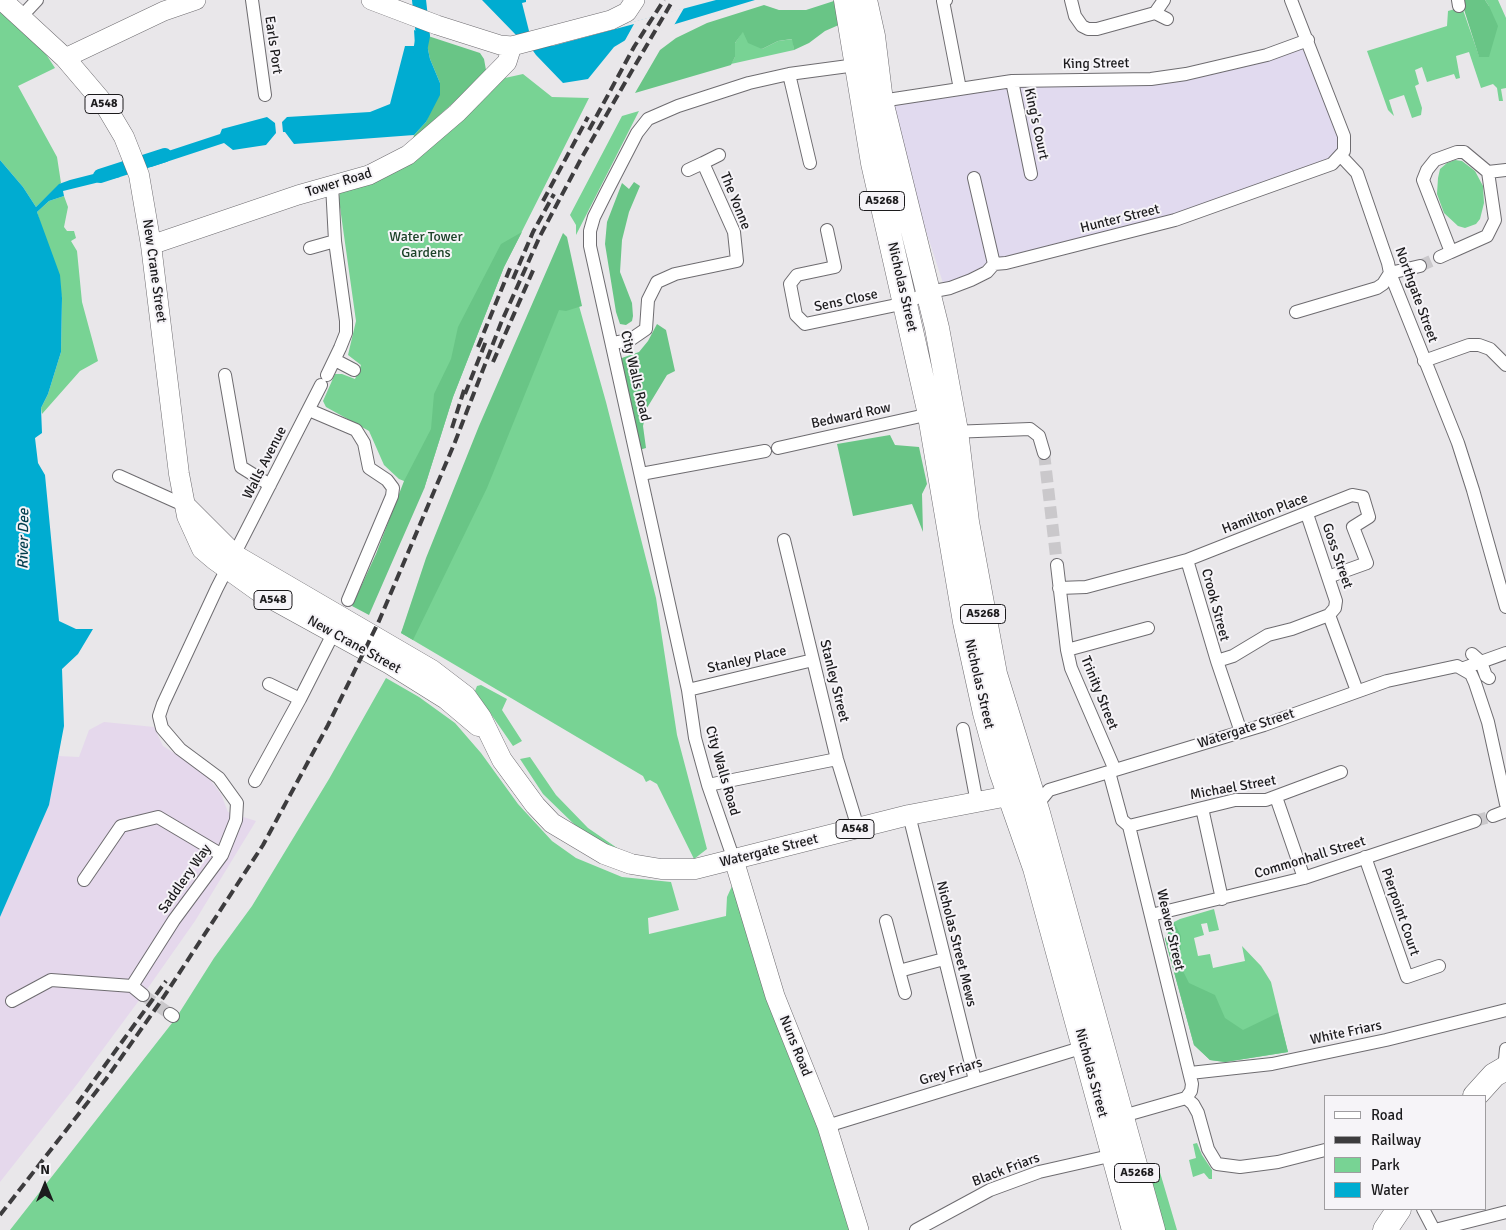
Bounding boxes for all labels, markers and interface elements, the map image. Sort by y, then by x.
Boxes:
street label: Earls Port [261,15,285,75]
street label: King Street [1062,55,1130,73]
street label: King's Court [1020,87,1052,161]
road number: A548 [85,95,123,114]
street label: Tower Road [304,165,374,201]
street label: The Yonne [716,170,754,232]
road number: A5268 [860,192,904,210]
street label: Hunter Street [1079,201,1161,237]
street label: New Crane Street [138,218,170,324]
park label: Water Tower Gardens [389,229,463,262]
street label: Nicholas Street [883,240,921,334]
street label: Northgate Street [1391,245,1441,345]
street label: Sens Close [813,286,879,316]
street label: City Walls Road [616,329,654,423]
street label: Bedward Row [810,399,892,433]
street label: Walls Avenue [239,424,291,502]
street label: Hamilton Place [1220,490,1310,538]
water label: River Dee [14,509,34,569]
street label: Goss Street [1318,521,1356,591]
street label: Crook Street [1197,567,1233,643]
road number: A548 [254,590,292,610]
road number: A5268 [960,604,1006,624]
street label: New Crane Street [304,612,404,678]
street label: Nicholas Street [960,637,998,731]
street label: Stanley Street [816,638,852,724]
street label: Stanley Place [706,643,788,677]
street label: Trinity Street [1077,654,1121,732]
street label: Watergate Street [1195,705,1297,753]
street label: City Walls Road [701,724,743,818]
street label: Michael Street [1189,772,1277,804]
road number: A548 [836,820,874,839]
street label: Watergate Street [718,831,820,871]
street label: Commonhall Street [1252,833,1368,883]
street label: Saddlery Way [155,841,215,917]
street label: Pierpoint Court [1377,866,1423,958]
street label: Nicholas Street Mews [932,879,980,1009]
street label: Weaver Street [1152,888,1188,972]
street label: Nuns Road [775,1013,815,1079]
street label: White Friars [1309,1017,1383,1049]
street label: Nicholas Street [1071,1027,1111,1119]
street label: Grey Friars [918,1054,984,1090]
legend [1324,1095,1486,1210]
text: Road [1371,1106,1403,1124]
text: Railway [1371,1131,1421,1149]
street label: Black Friars [970,1149,1042,1191]
text: Park [1371,1156,1400,1174]
north arrow [20,1160,70,1210]
text: N [40,1161,50,1178]
road number: A5268 [1114,1164,1160,1182]
text: Water [1371,1181,1409,1199]

